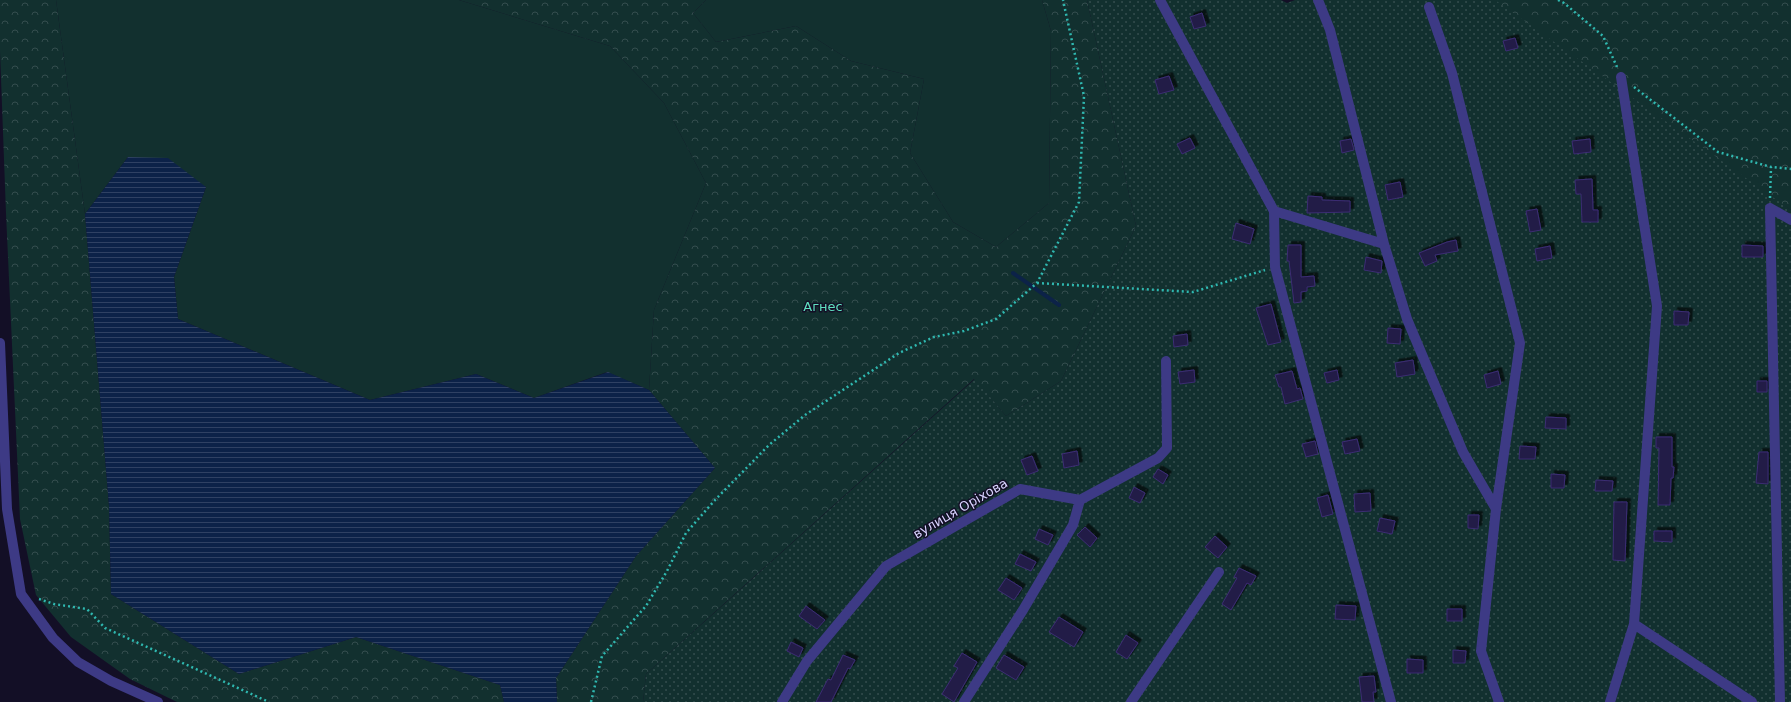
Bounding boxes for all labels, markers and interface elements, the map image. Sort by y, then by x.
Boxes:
park label: Агнес [803,299,843,314]
street label: вулиця Оріхова [910,475,1010,542]

